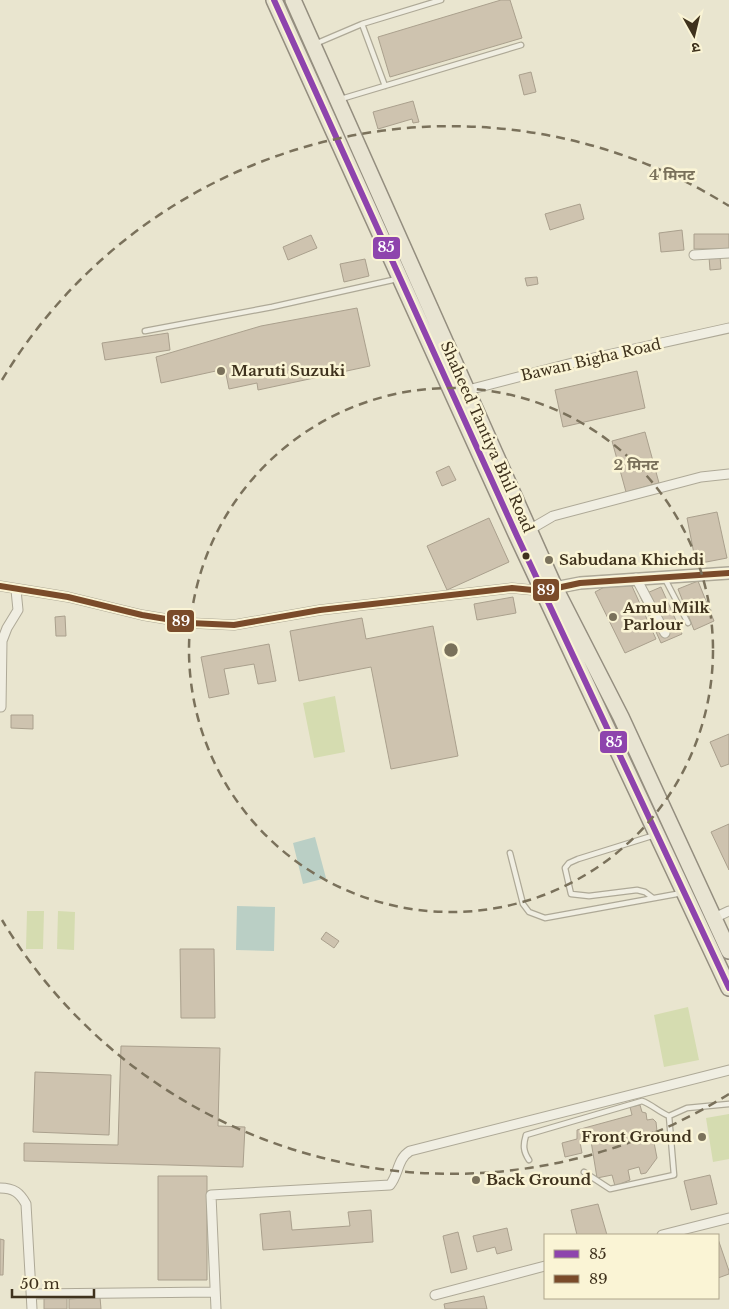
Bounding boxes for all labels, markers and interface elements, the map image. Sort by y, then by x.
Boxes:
north arrow [669,10,719,60]
text: उ [690,38,701,57]
text: 4 मिनट [649,165,696,184]
line badge: 85 [372,236,401,260]
text: 85 [377,238,395,256]
street label: Bawan Bigha Road [519,334,663,385]
street label: Shaheed Tantiya Bhil Road [437,338,538,535]
place label: Maruti Suzuki [231,361,346,380]
marker: Maruti Suzuki [215,365,227,377]
text: 2 मिनट [613,455,660,474]
place label: Sabudana Khichdi [559,550,705,569]
unlabelled marker [521,551,531,561]
marker: Sabudana Khichdi [543,554,555,566]
line badge: 89 [532,578,560,602]
text: 89 [537,581,555,599]
place label: Amul Milk Parlour [622,598,711,634]
line badge: 89 [166,609,195,633]
marker: Amul Milk Parlour [607,611,619,623]
text: 89 [172,612,190,630]
centre of rings [442,641,460,659]
line badge: 85 [599,730,628,754]
text: 85 [605,733,623,751]
place label: Front Ground [581,1127,693,1146]
marker: Front Ground [696,1131,708,1143]
place label: Back Ground [486,1170,592,1189]
marker: Back Ground [470,1174,482,1186]
legend [544,1234,719,1299]
text: 85 [589,1244,607,1263]
scale bar [12,1266,95,1298]
text: 89 [589,1269,608,1288]
text: 50 m [20,1274,60,1293]

